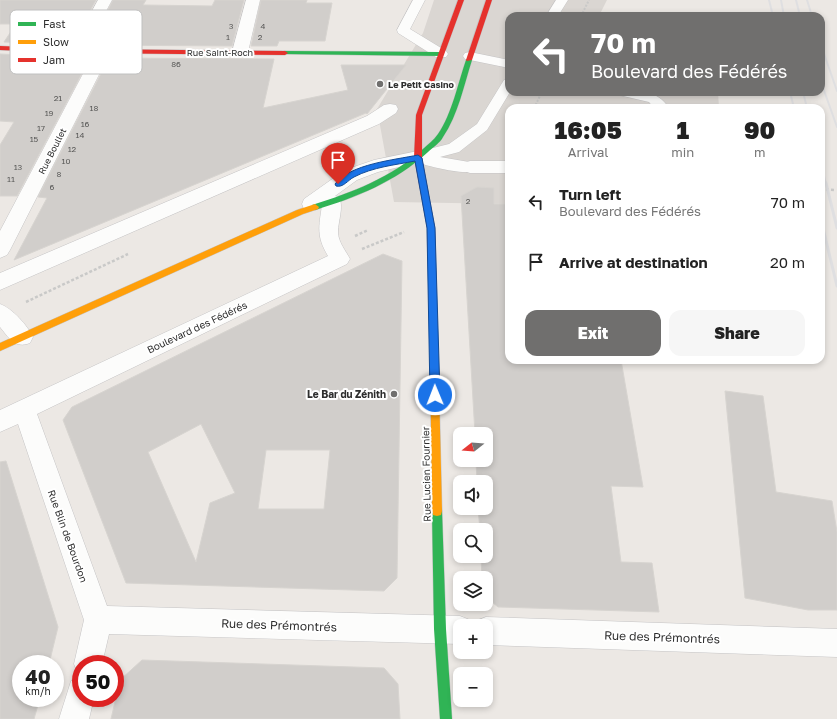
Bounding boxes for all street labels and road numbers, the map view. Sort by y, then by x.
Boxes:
street label: Rue Saint-Roch [187,47,253,58]
street label: Rue Boullet [36,126,68,176]
street label: Boulevard des Fédérés [145,299,249,355]
street label: Rue Lucien Fournier [419,426,433,522]
street label: Rue Blin de Bourdon [46,488,90,584]
street label: Rue des Prémontrés [221,615,337,635]
street label: Rue des Prémontrés [604,627,720,647]

